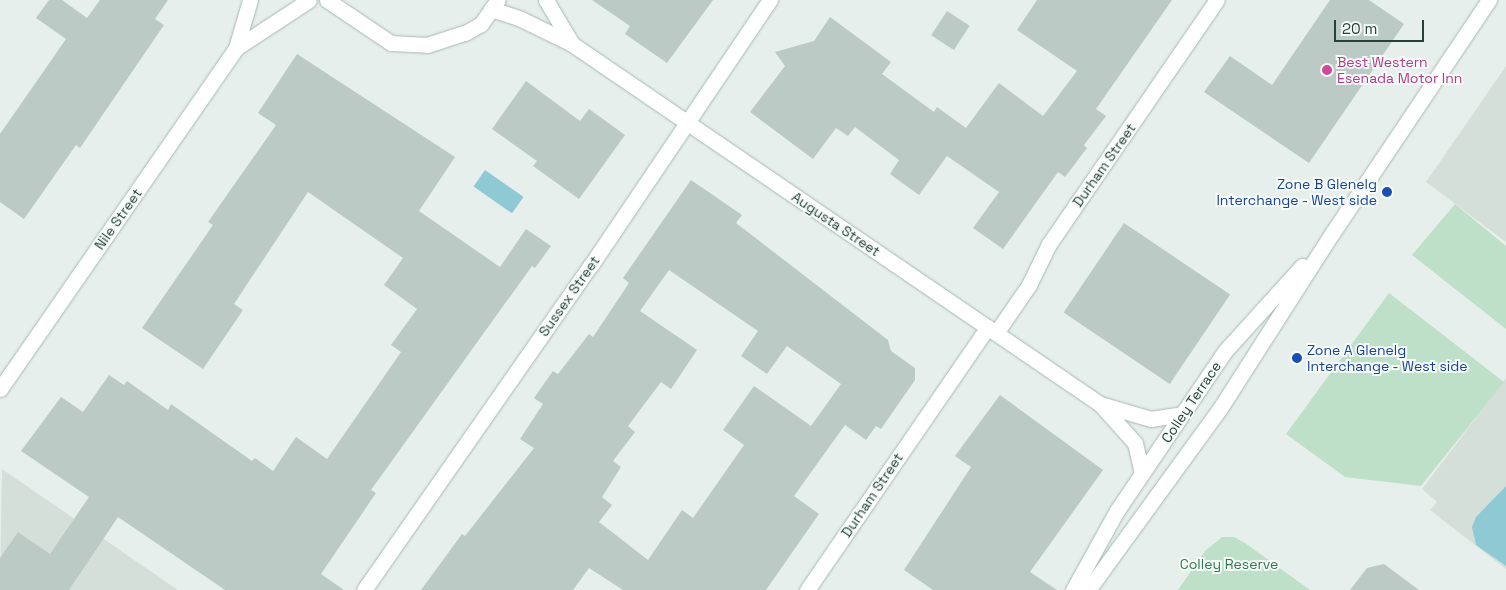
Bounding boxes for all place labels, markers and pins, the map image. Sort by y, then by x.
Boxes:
place label: Best Western Esenada Motor Inn [1337,54,1462,86]
marker: Best Western Esenada Motor Inn [1321,64,1333,76]
place label: Zone B Glenelg Interchange - West side [1216,176,1377,208]
marker: Zone B Glenelg Interchange - West side [1381,186,1393,198]
place label: Zone A Glenelg Interchange - West side [1307,342,1468,374]
marker: Zone A Glenelg Interchange - West side [1291,352,1303,364]

